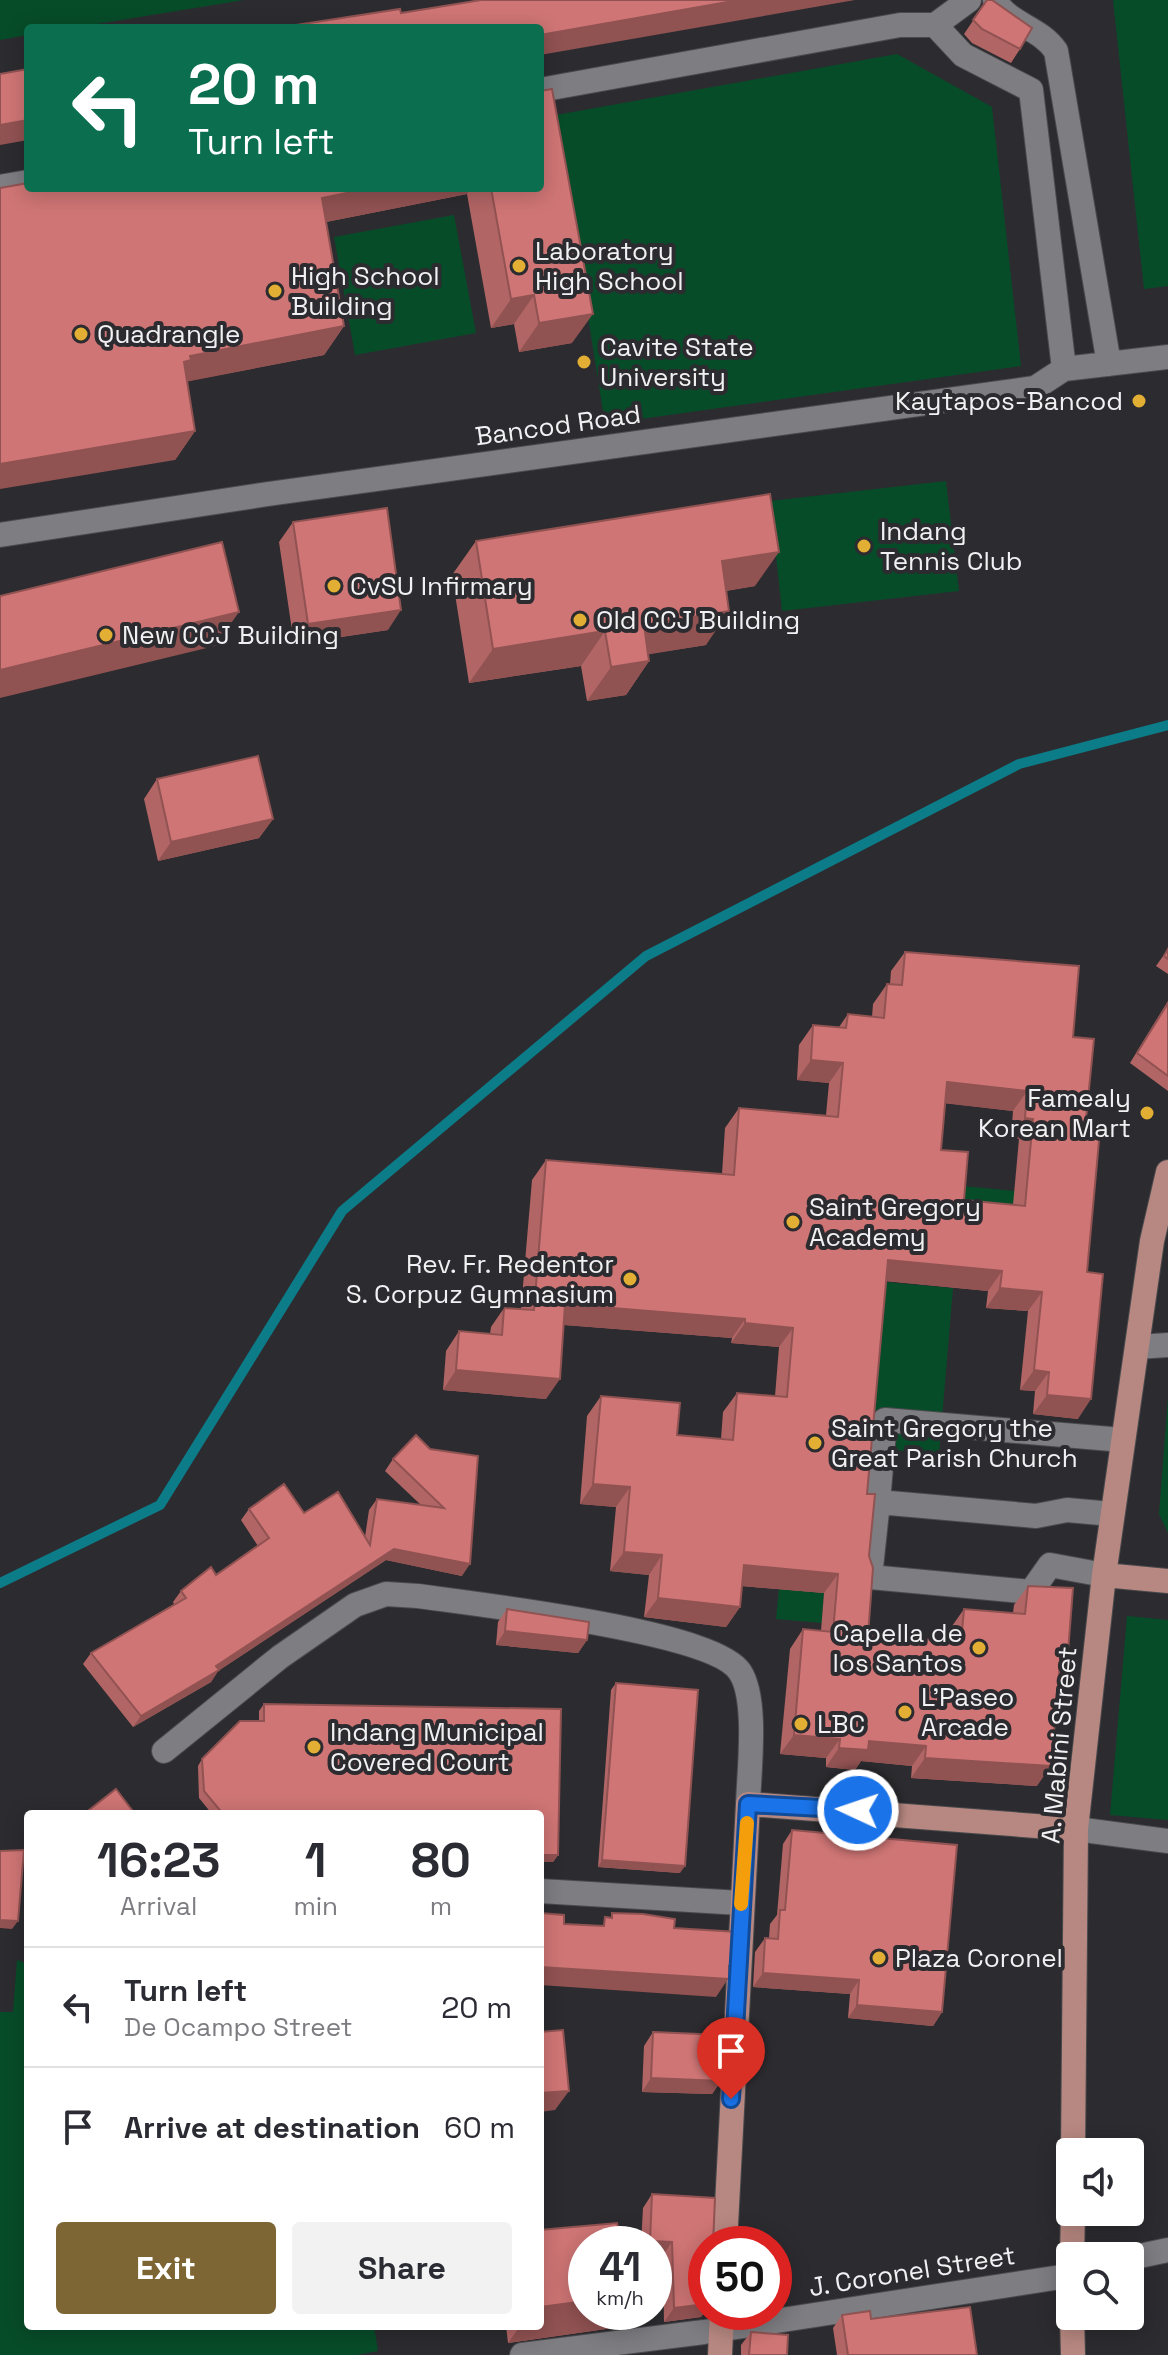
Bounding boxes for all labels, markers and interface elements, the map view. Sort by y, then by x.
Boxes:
text: 20 m [188,49,320,120]
icon: left [56,56,160,160]
text: Turn left [188,119,335,165]
place label: Laboratory High School [535,234,684,298]
marker: Laboratory High School [510,257,528,275]
place label: High School Building [291,259,440,323]
marker: High School Building [266,282,284,300]
place label: Quadrangle [97,317,240,351]
marker: Quadrangle [72,325,90,343]
place label: Cavite State University [600,330,754,394]
marker: Cavite State University [575,353,593,371]
place label: Kaytapos-Bancod [895,384,1123,418]
marker: Kaytapos-Bancod [1130,392,1148,410]
street label: Bancod Road [473,397,643,453]
place label: Indang Tennis Club [880,514,1022,578]
marker: Indang Tennis Club [855,537,873,555]
place label: CvSU Infirmary [350,569,533,603]
marker: CvSU Infirmary [325,577,343,595]
place label: Old CCJ Building [596,603,800,637]
marker: Old CCJ Building [571,611,589,629]
place label: New CCJ Building [122,618,339,652]
marker: New CCJ Building [97,626,115,644]
place label: Famealy Korean Mart [978,1081,1131,1145]
marker: Famealy Korean Mart [1138,1104,1156,1122]
place label: Saint Gregory Academy [809,1190,981,1254]
marker: Saint Gregory Academy [784,1213,802,1231]
place label: Rev. Fr. Redentor S. Corpuz Gymnasium [346,1247,614,1311]
marker: Rev. Fr. Redentor S. Corpuz Gymnasium [621,1270,639,1288]
place label: Saint Gregory the Great Parish Church [831,1411,1078,1475]
marker: Saint Gregory the Great Parish Church [806,1434,824,1452]
place label: Capella de los Santos [832,1616,963,1680]
marker: Capella de los Santos [970,1639,988,1657]
street label: A. Mabini Street [1033,1645,1085,1845]
place label: L'Paseo Arcade [921,1680,1014,1744]
marker: L'Paseo Arcade [896,1703,914,1721]
place label: LBC [817,1707,865,1741]
place label: Indang Municipal Covered Court [330,1715,544,1779]
marker: LBC [792,1715,810,1733]
marker: Indang Municipal Covered Court [305,1738,323,1756]
position arrow [816,1768,900,1852]
text: 16:23 [97,1830,220,1891]
text: 1 [305,1830,327,1891]
text: 80 [411,1830,471,1891]
text: Arrival [120,1889,197,1923]
text: min [293,1889,338,1923]
text: m [430,1889,452,1923]
place label: Plaza Coronel [895,1941,1063,1975]
marker: Plaza Coronel [870,1949,888,1967]
text: Turn left [124,1971,247,2010]
icon: left [56,1985,100,2029]
text: 20 m [441,1988,512,2027]
text: De Ocampo Street [124,2010,353,2044]
pin [697,2017,765,2099]
icon: arrive [709,2029,753,2073]
icon: arrive [56,2105,100,2149]
text: Arrive at destination [124,2108,420,2147]
text: 60 m [444,2108,515,2147]
map controls [1056,2138,1144,2330]
button: sound [1056,2138,1144,2226]
button: Exit [56,2222,276,2314]
button: Share [292,2222,512,2314]
speed limit sign: 50 [688,2226,792,2330]
street label: J. Coronel Street [806,2238,1018,2304]
text: 41 [599,2242,641,2293]
button: search [1056,2242,1144,2330]
text: km/h [596,2285,644,2311]

